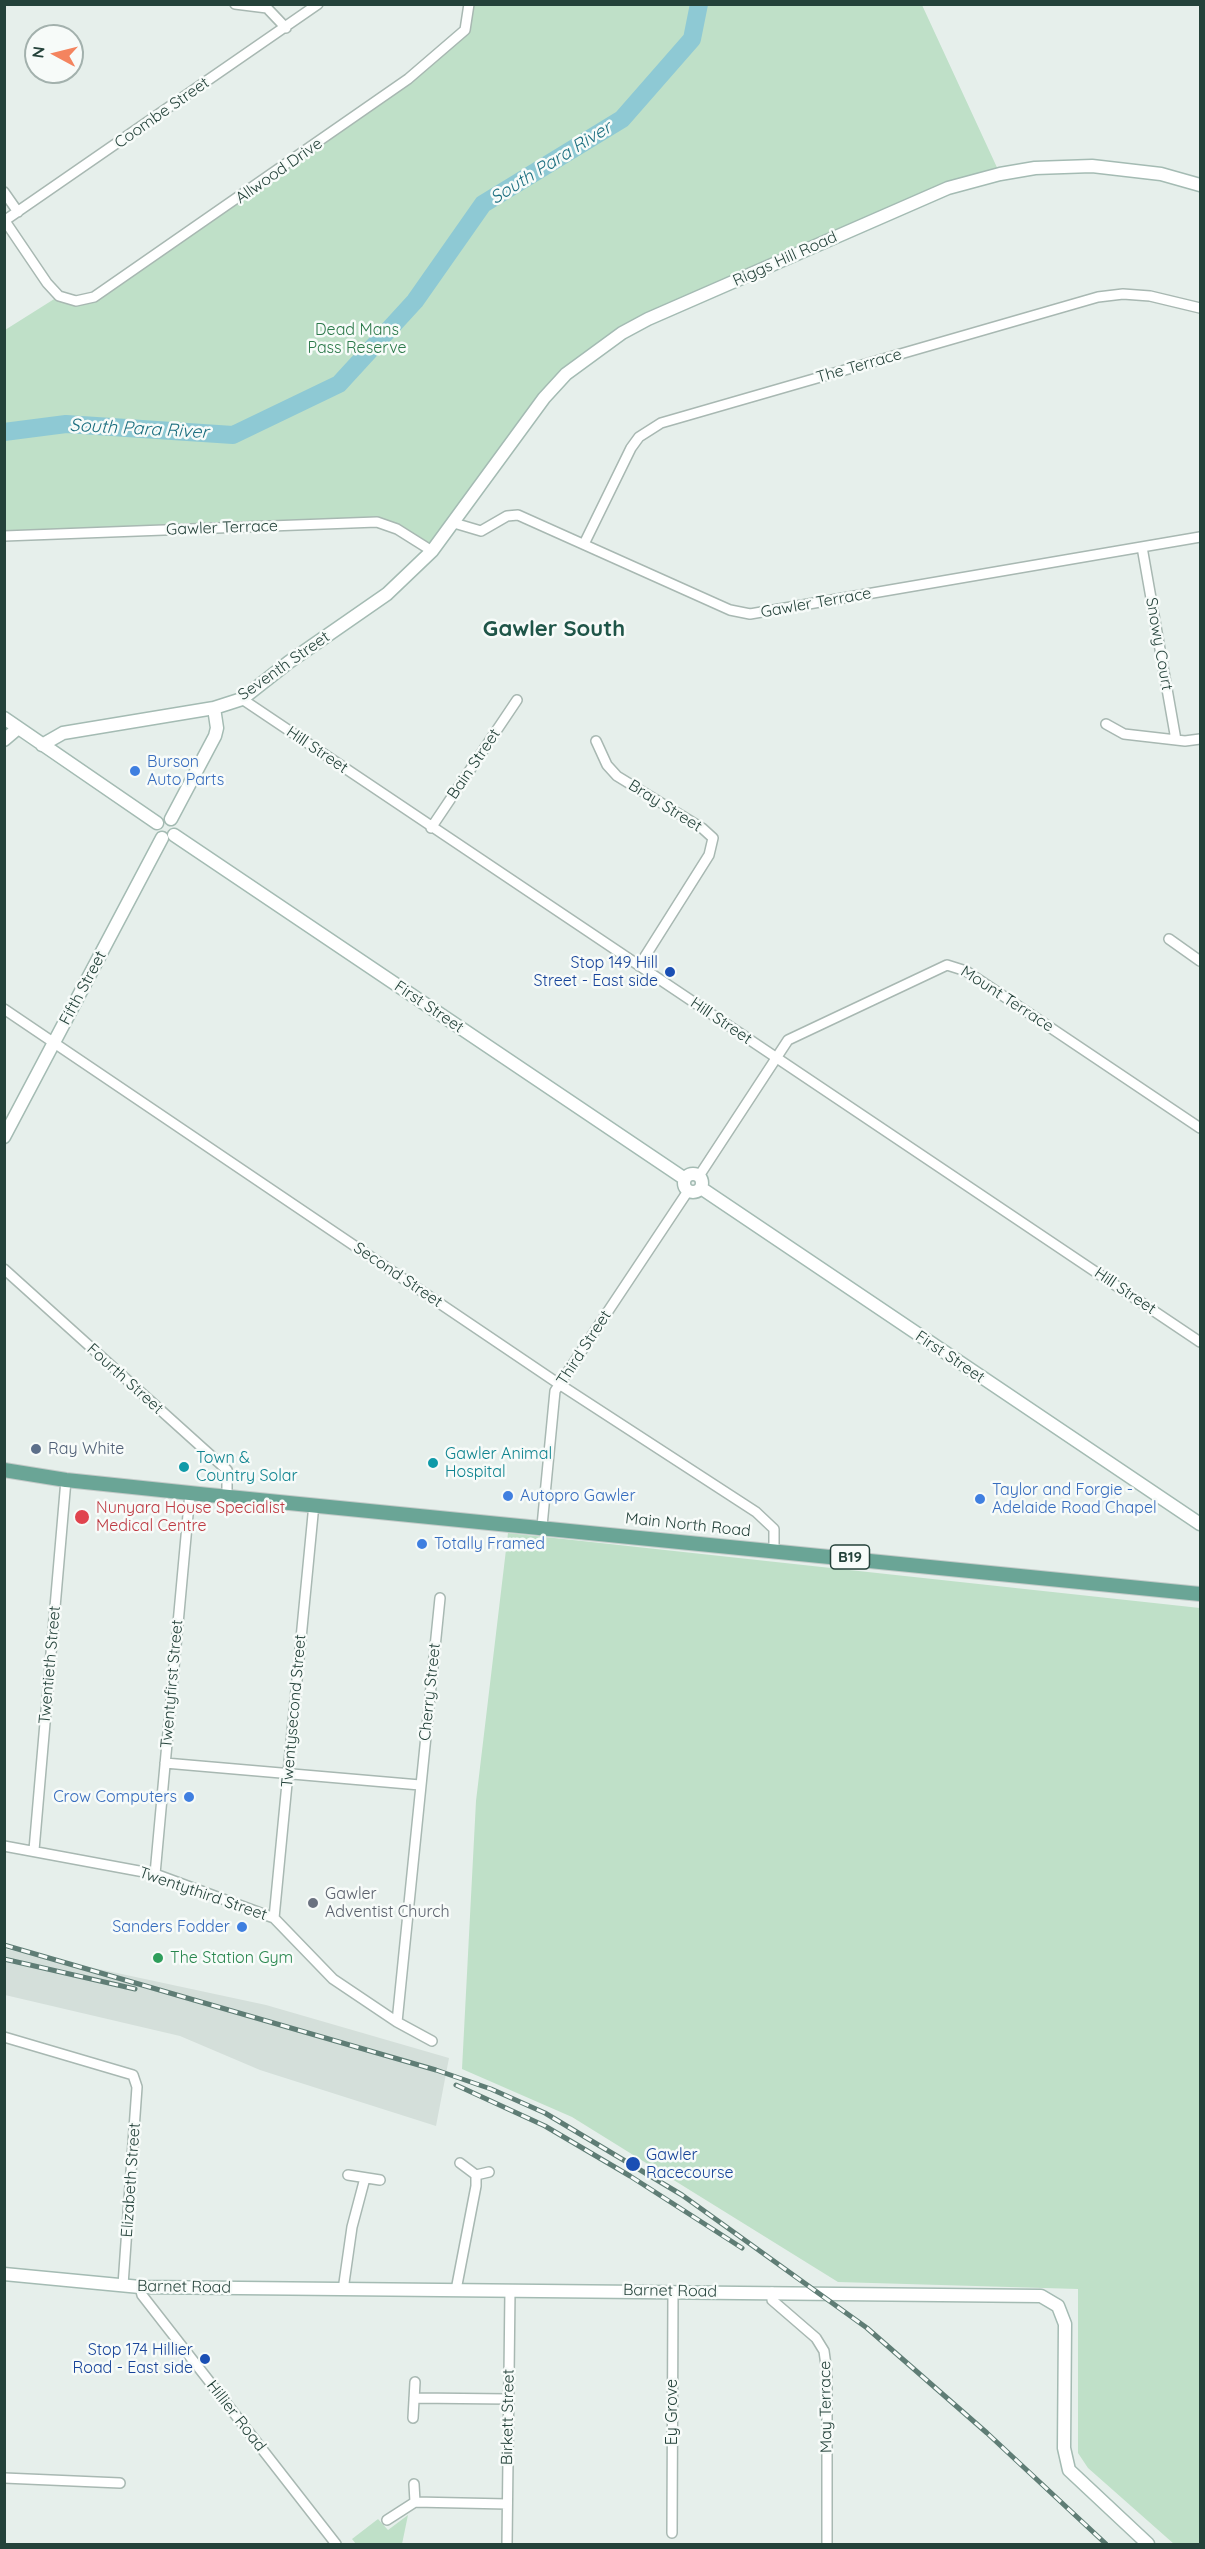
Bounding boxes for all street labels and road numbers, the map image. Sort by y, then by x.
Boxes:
street label: Coombe Street [111,73,213,153]
street label: Allwood Drive [232,134,326,208]
street label: Riggs Hill Road [730,227,840,291]
street label: The Terrace [814,345,904,387]
street label: Gawler Terrace [166,516,278,540]
street label: Gawler Terrace [759,584,873,622]
street label: Snowy Court [1141,596,1177,692]
street label: Seventh Street [235,627,333,705]
street label: Hill Street [282,722,352,778]
street label: Bain Street [443,725,505,803]
street label: Bray Street [625,776,705,836]
street label: Fifth Street [56,948,110,1028]
street label: Mount Terrace [957,962,1057,1036]
street label: First Street [391,977,467,1037]
street label: Hill Street [686,993,756,1049]
street label: Second Street [350,1238,446,1312]
street label: Hill Street [1090,1263,1160,1319]
street label: Third Street [553,1307,615,1389]
street label: First Street [912,1327,988,1387]
street label: Fourth Street [83,1340,167,1418]
street label: Main North Road [624,1509,752,1541]
road number: B19 [830,1545,870,1569]
street label: Twentieth Street [35,1605,65,1725]
street label: Twentyfirst Street [157,1619,187,1749]
street label: Twentysecond Street [278,1633,310,1789]
street label: Cherry Street [415,1642,445,1742]
street label: Twentythird Street [136,1863,270,1925]
street label: Elizabeth Street [117,2122,145,2238]
street label: Barnet Road [137,2277,231,2297]
street label: Barnet Road [623,2281,717,2301]
street label: May Terrace [816,2361,836,2453]
street label: Birkett Street [498,2369,518,2465]
street label: Hillier Road [202,2377,270,2455]
street label: Ey Grove [662,2379,682,2445]

